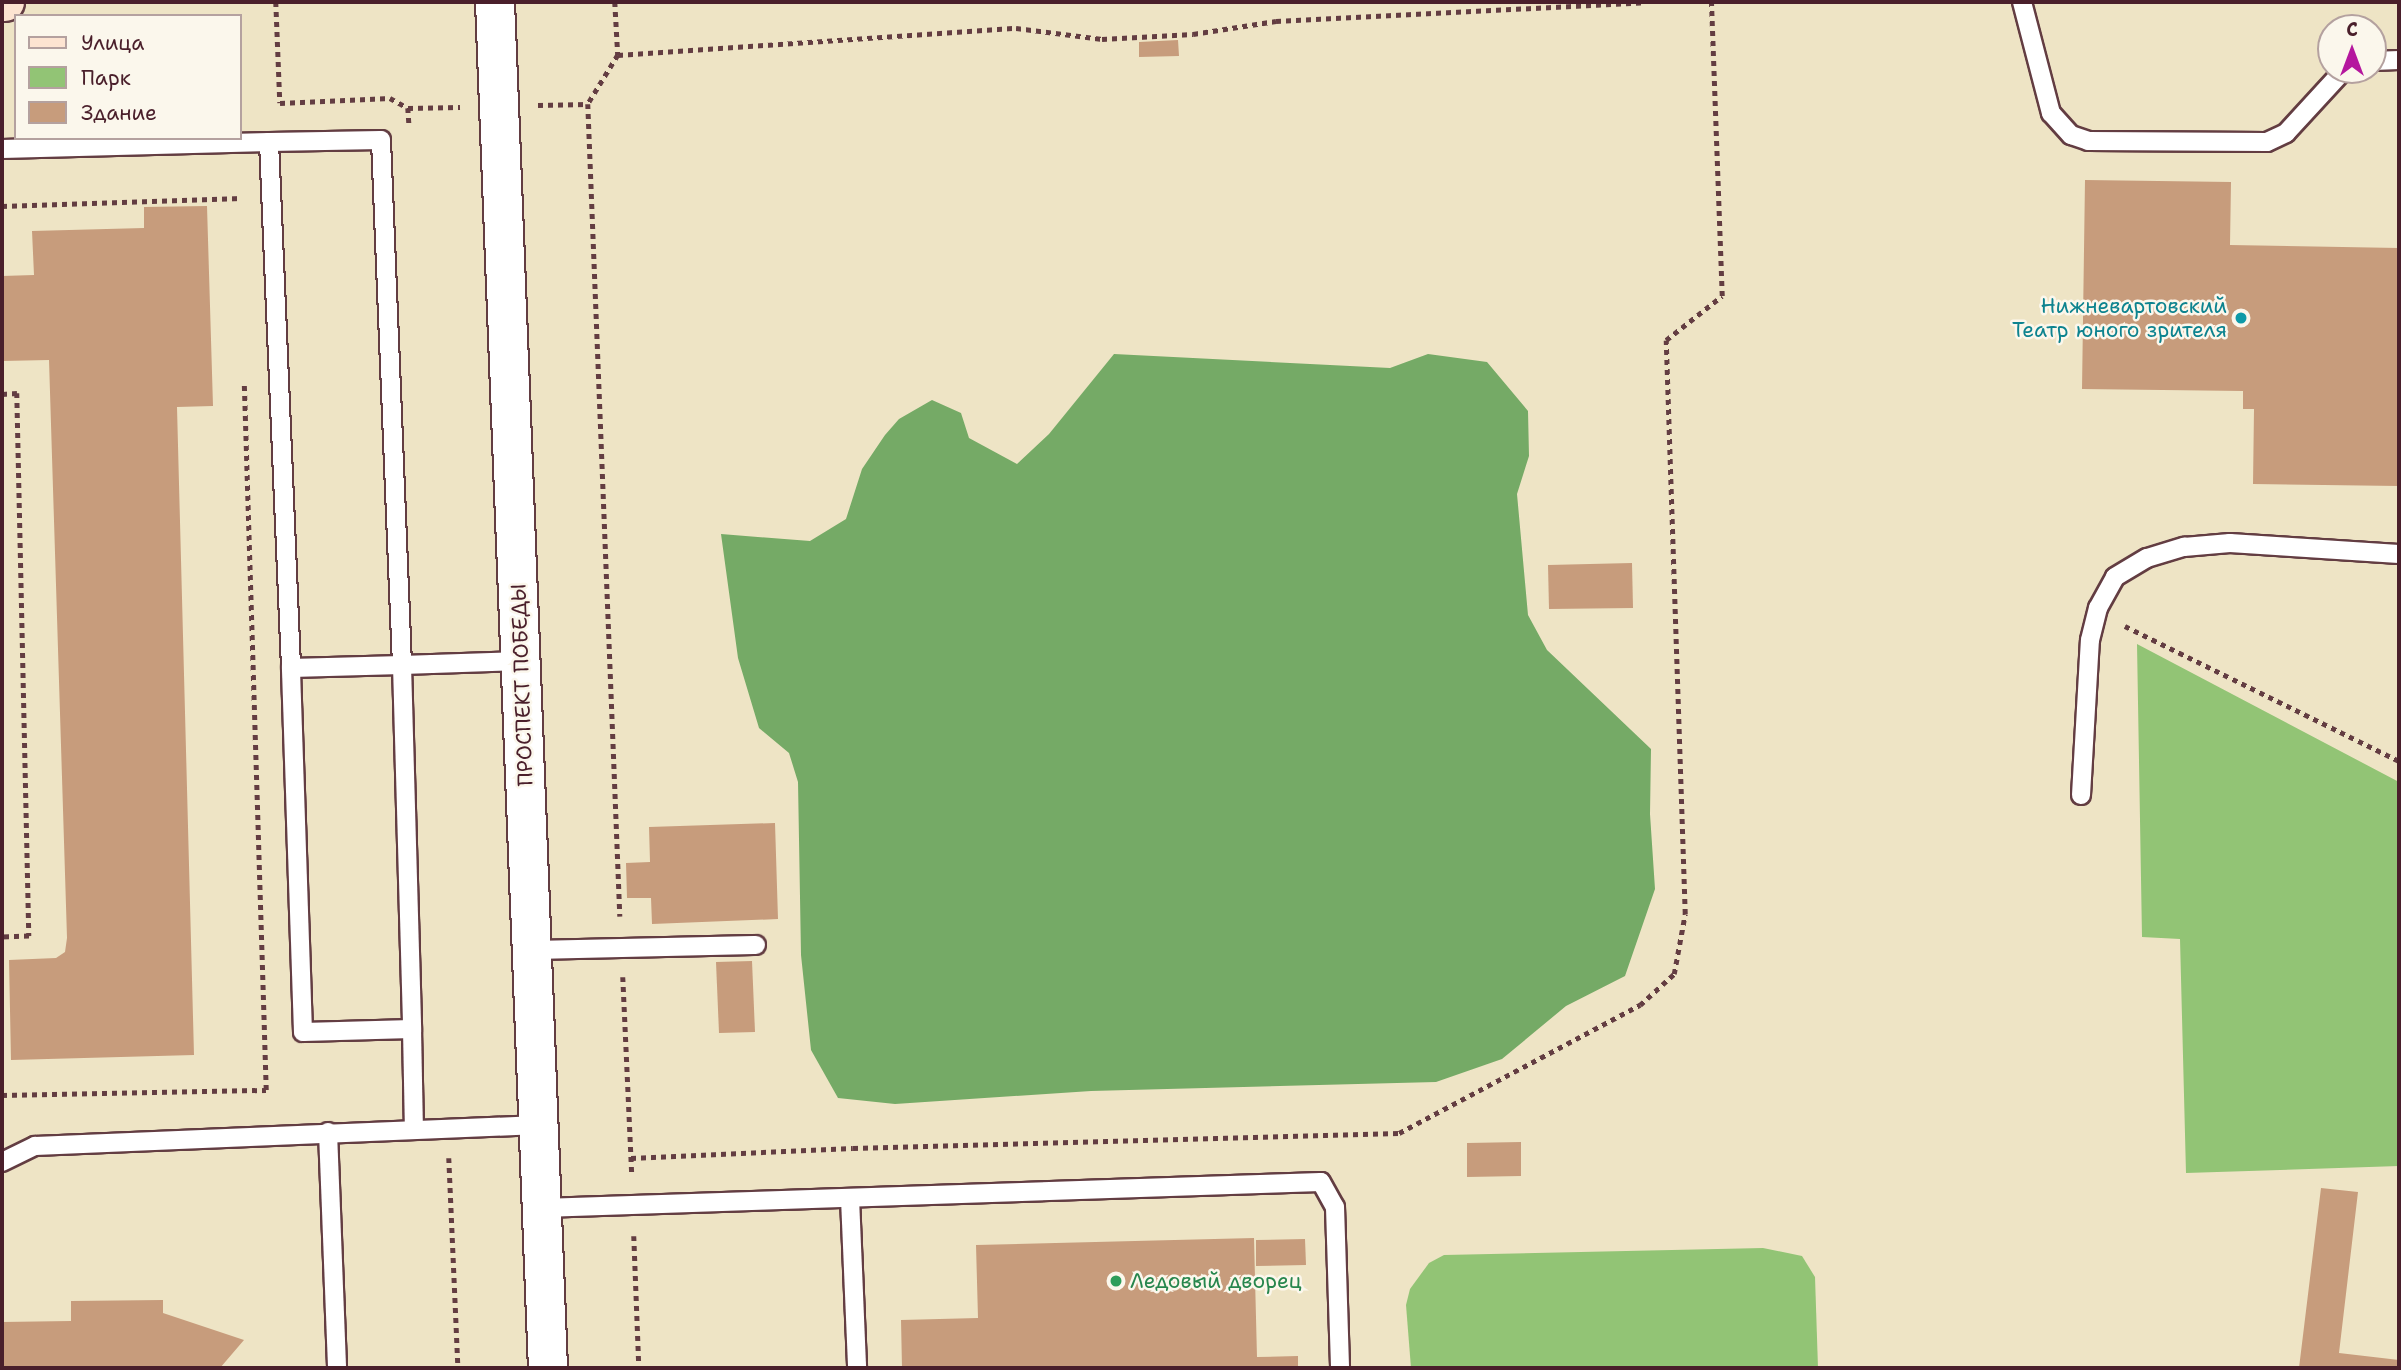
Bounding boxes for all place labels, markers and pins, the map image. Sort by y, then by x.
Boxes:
place label: Нижневартовский Театр юного зрителя [2012,293,2227,343]
marker: Нижневартовский Театр юного зрителя [2233,310,2249,326]
place label: Ледовый дворец [1130,1268,1302,1294]
marker: Ледовый дворец [1108,1273,1124,1289]

